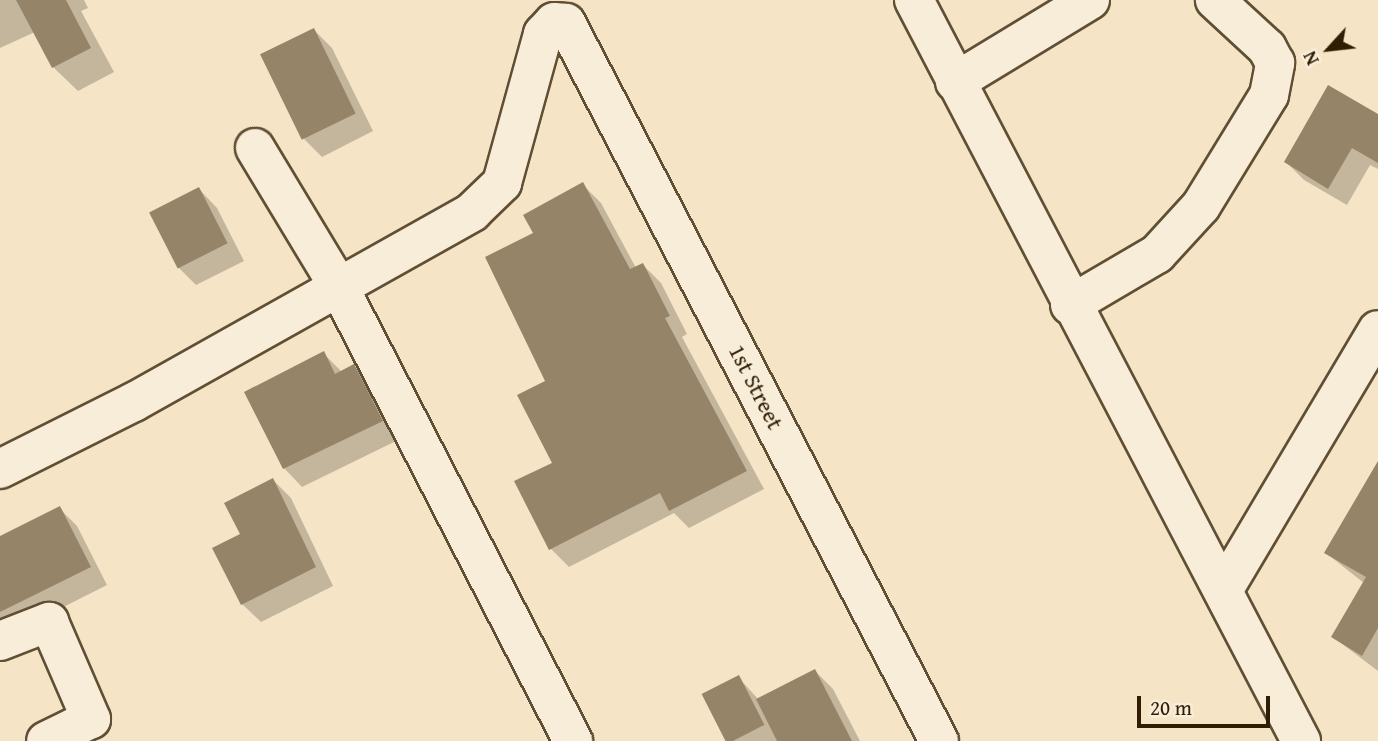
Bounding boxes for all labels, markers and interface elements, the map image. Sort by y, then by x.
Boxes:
north arrow [1294,14,1364,84]
text: N [1295,47,1326,71]
street label: 1st Street [723,340,789,434]
scale bar [1140,682,1273,726]
text: 20 m [1150,692,1192,723]

